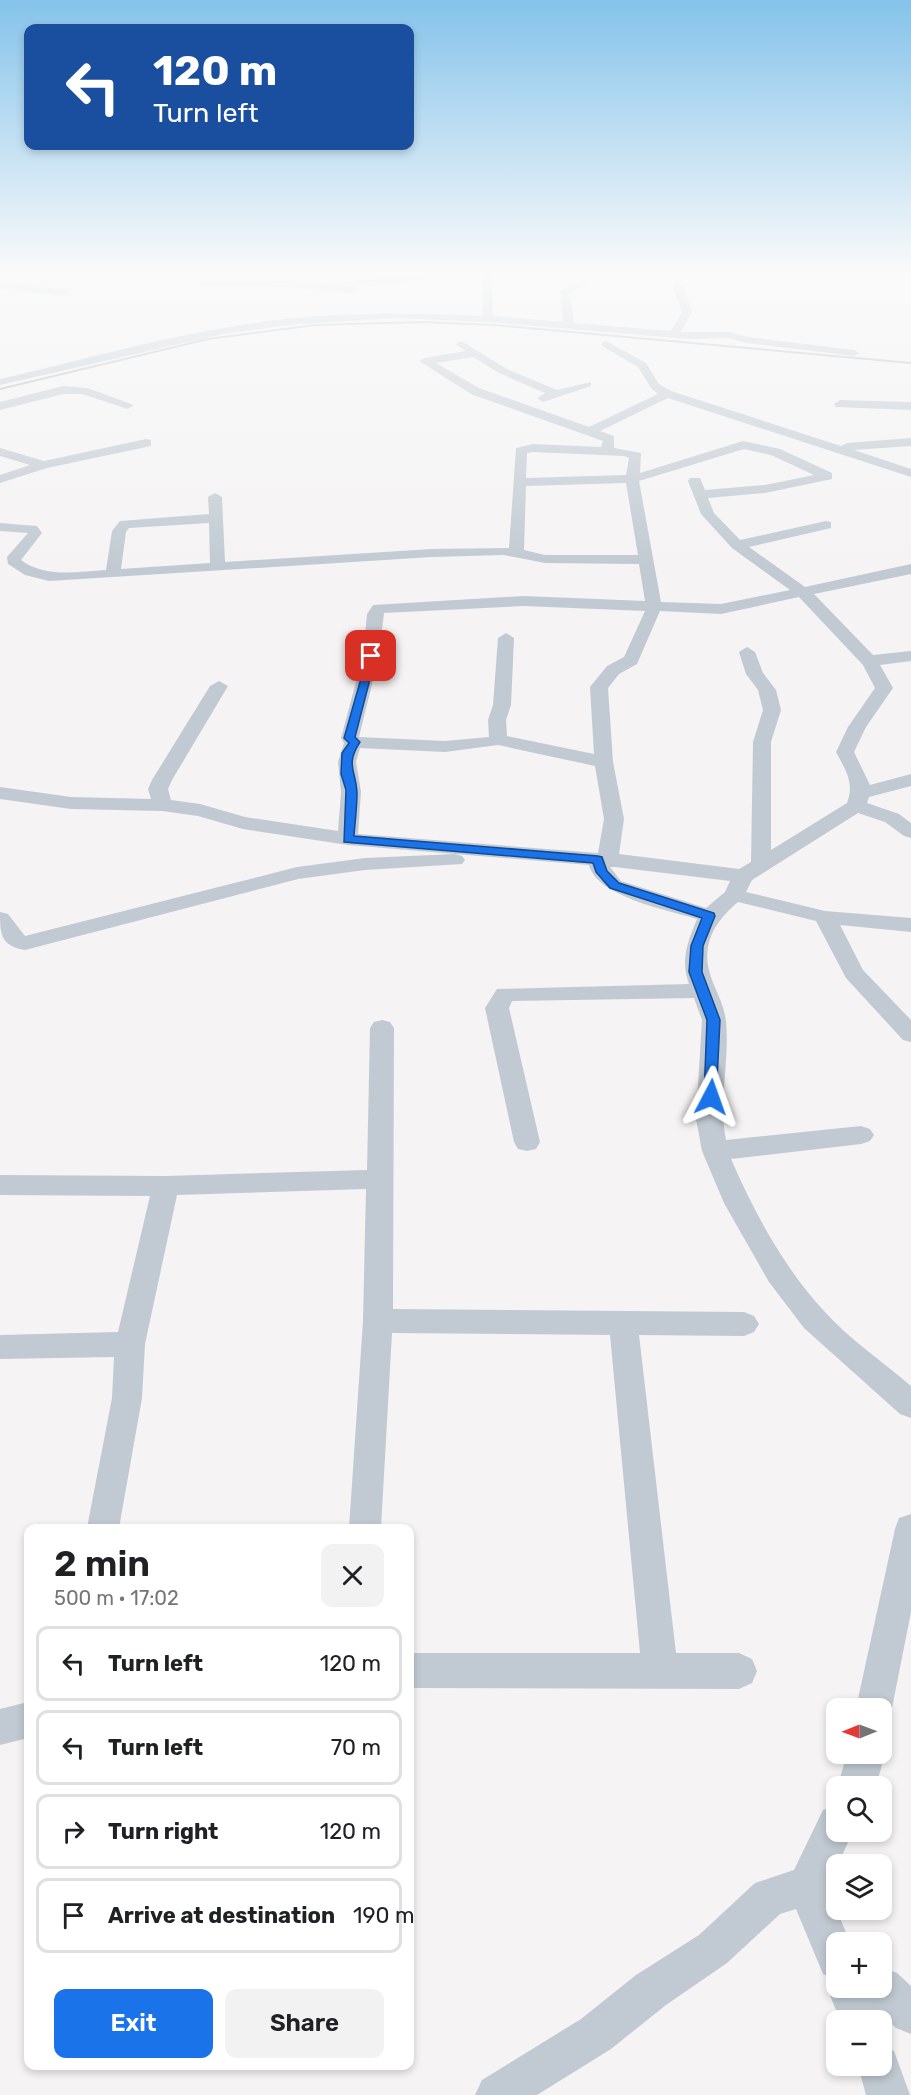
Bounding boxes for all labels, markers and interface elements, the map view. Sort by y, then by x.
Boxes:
text: 120 m [153,46,277,96]
icon: left [54,48,132,126]
text: Turn left [153,97,258,129]
pin [345,630,396,681]
icon: arrive [354,639,387,672]
position arrow [679,1065,743,1129]
text: 2 min [54,1542,150,1585]
button: close [321,1544,384,1607]
text: 500 m · 17:02 [54,1586,179,1610]
icon: left [57,1647,90,1680]
text: Turn left [108,1650,203,1677]
text: 120 m [320,1650,381,1677]
north arrow [826,1698,892,1764]
map controls [826,1698,892,2076]
icon: left [57,1731,90,1764]
text: Turn left [108,1734,203,1761]
text: 70 m [331,1734,381,1761]
button: search [826,1776,892,1842]
icon: right [57,1815,90,1848]
text: Turn right [108,1818,218,1845]
text: 120 m [320,1818,381,1845]
button: layers [826,1854,892,1920]
icon: arrive [57,1899,90,1932]
text: Arrive at destination [108,1902,335,1929]
text: 190 m [353,1902,414,1929]
button: + [826,1932,892,1998]
button: Exit [54,1989,213,2058]
button: Share [225,1989,384,2058]
button: − [826,2010,892,2076]

